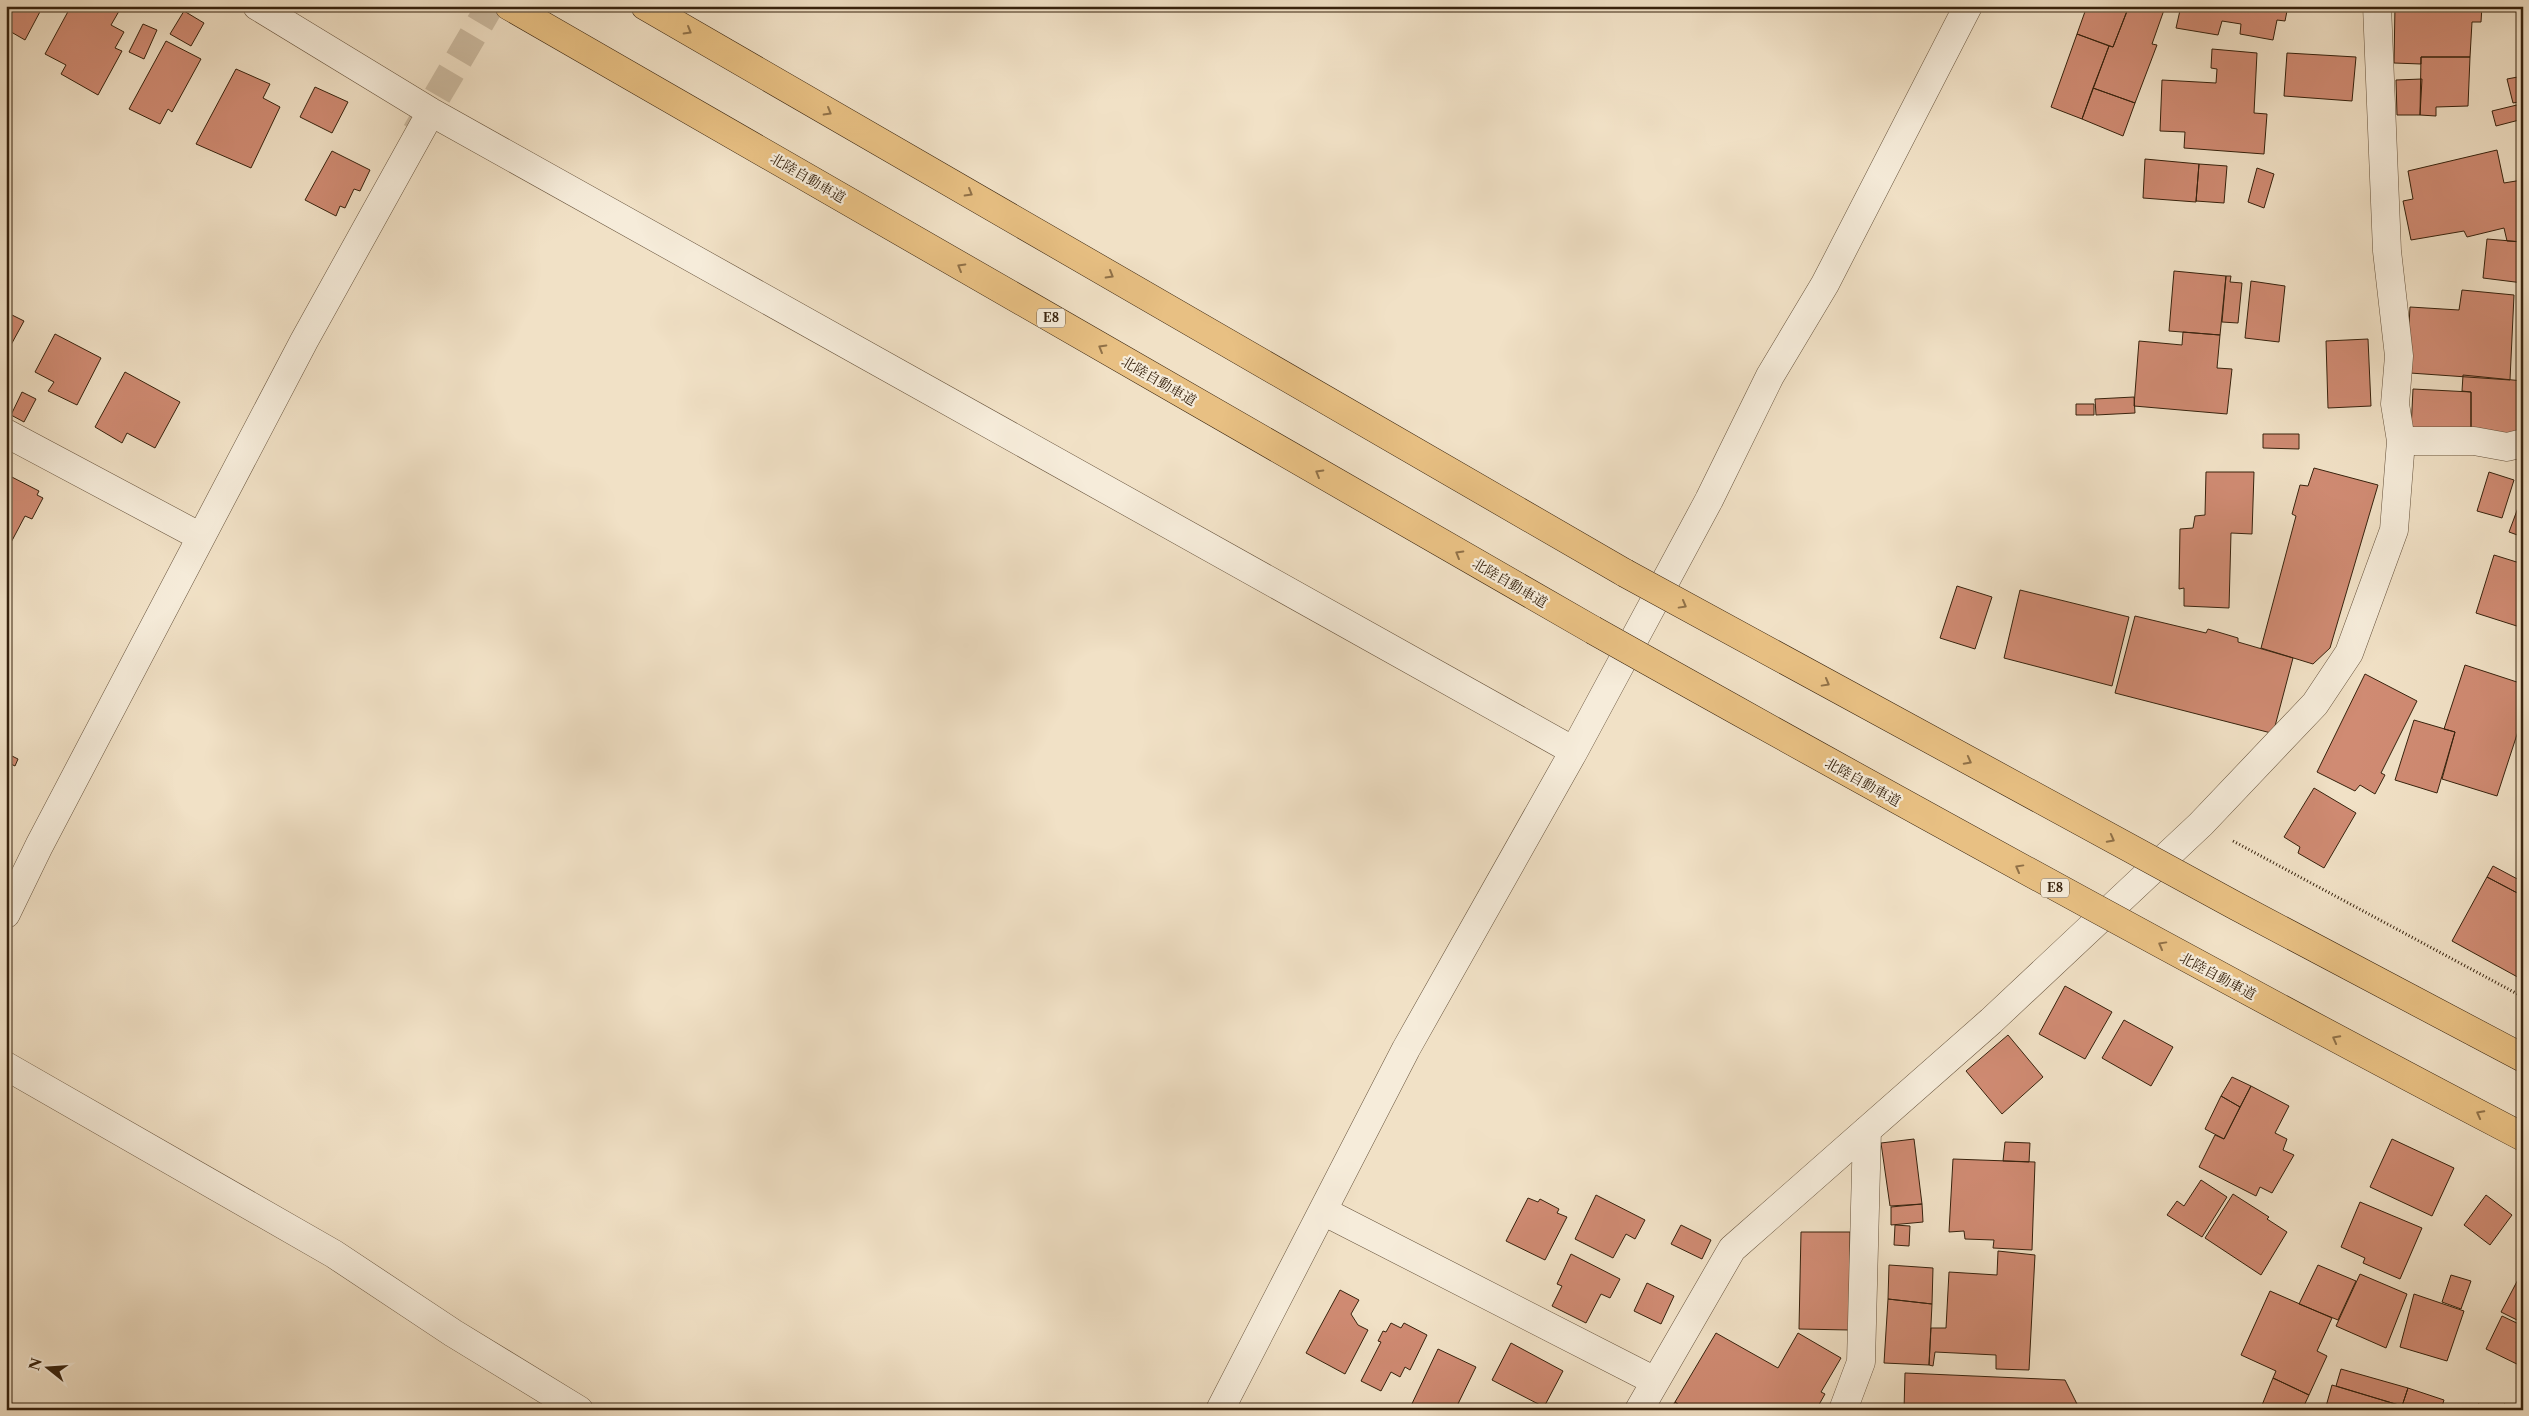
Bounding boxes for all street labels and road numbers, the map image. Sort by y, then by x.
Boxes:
street label: 北陸自動車道 [767,149,849,207]
road number: E8 [1037,308,1065,328]
street label: 北陸自動車道 [1118,352,1200,410]
street label: 北陸自動車道 [1469,554,1551,612]
street label: 北陸自動車道 [1822,754,1904,810]
road number: E8 [2041,878,2069,898]
street label: 北陸自動車道 [2177,948,2259,1004]

